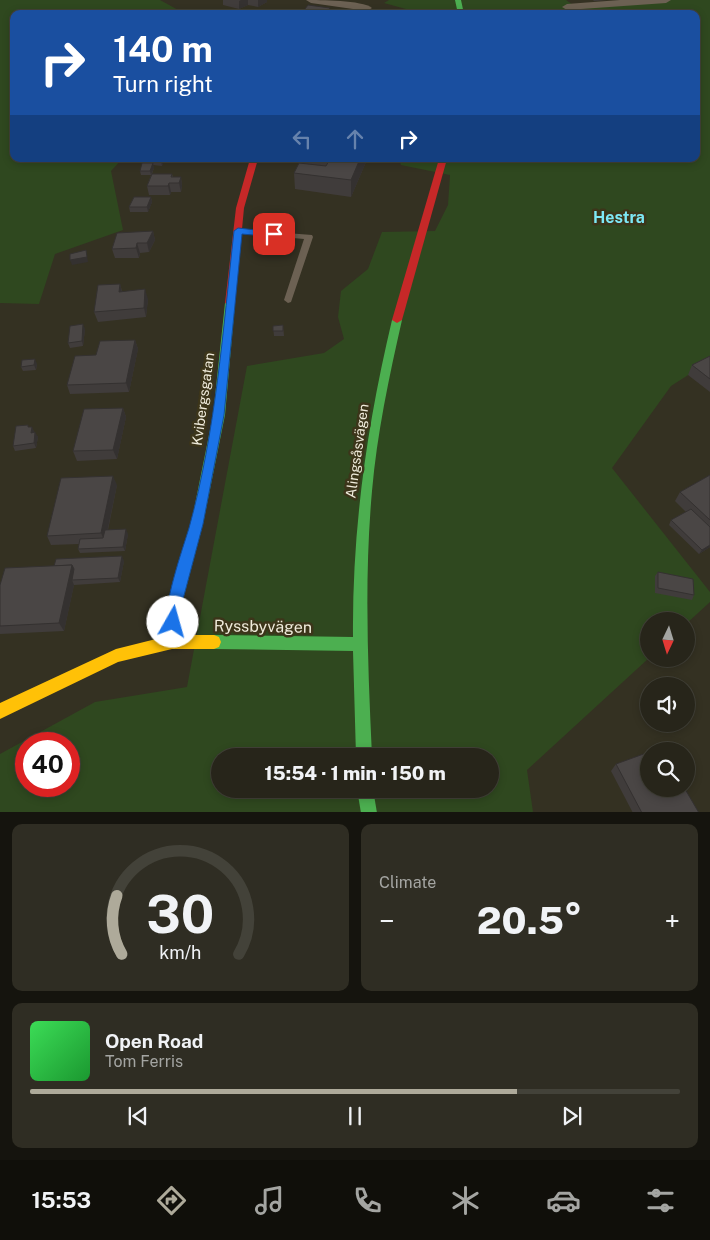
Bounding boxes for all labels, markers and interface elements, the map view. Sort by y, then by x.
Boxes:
text: 140 m [113,29,213,70]
icon: right [30,30,95,95]
text: Turn right [113,71,213,97]
icon: left [288,125,316,153]
icon: ahead [341,125,369,153]
icon: right [394,125,422,153]
district label: Hestra [593,208,645,227]
pin [253,213,295,255]
icon: arrive [260,220,288,248]
street label: Kvibergsgatan [189,351,217,447]
street label: Alingsåsvägen [342,403,372,499]
position arrow [146,595,198,647]
north arrow [640,612,695,668]
map controls [640,612,695,797]
street label: Ryssbyvägen [214,616,312,637]
button: sound [640,677,695,732]
speed limit sign: 40 [15,732,80,797]
button: search [640,742,695,797]
text: 15:54 · 1 min · 150 m [264,762,446,784]
text: Climate [379,873,436,892]
text: 30 [147,884,214,945]
text: 20.5° [477,898,582,943]
text: − [379,904,395,937]
text: + [664,904,680,937]
text: km/h [159,942,202,963]
text: Open Road [105,1030,203,1052]
text: Tom Ferris [105,1052,183,1071]
icon: previous [124,1102,152,1130]
icon: pause [341,1102,369,1130]
icon: next [558,1102,586,1130]
icon: directions [154,1183,189,1218]
icon: music [252,1183,287,1218]
icon: phone [350,1183,385,1218]
icon: climate [448,1183,483,1218]
icon: car [546,1183,581,1218]
icon: filters [643,1183,678,1218]
text: 15:53 [31,1187,91,1213]

